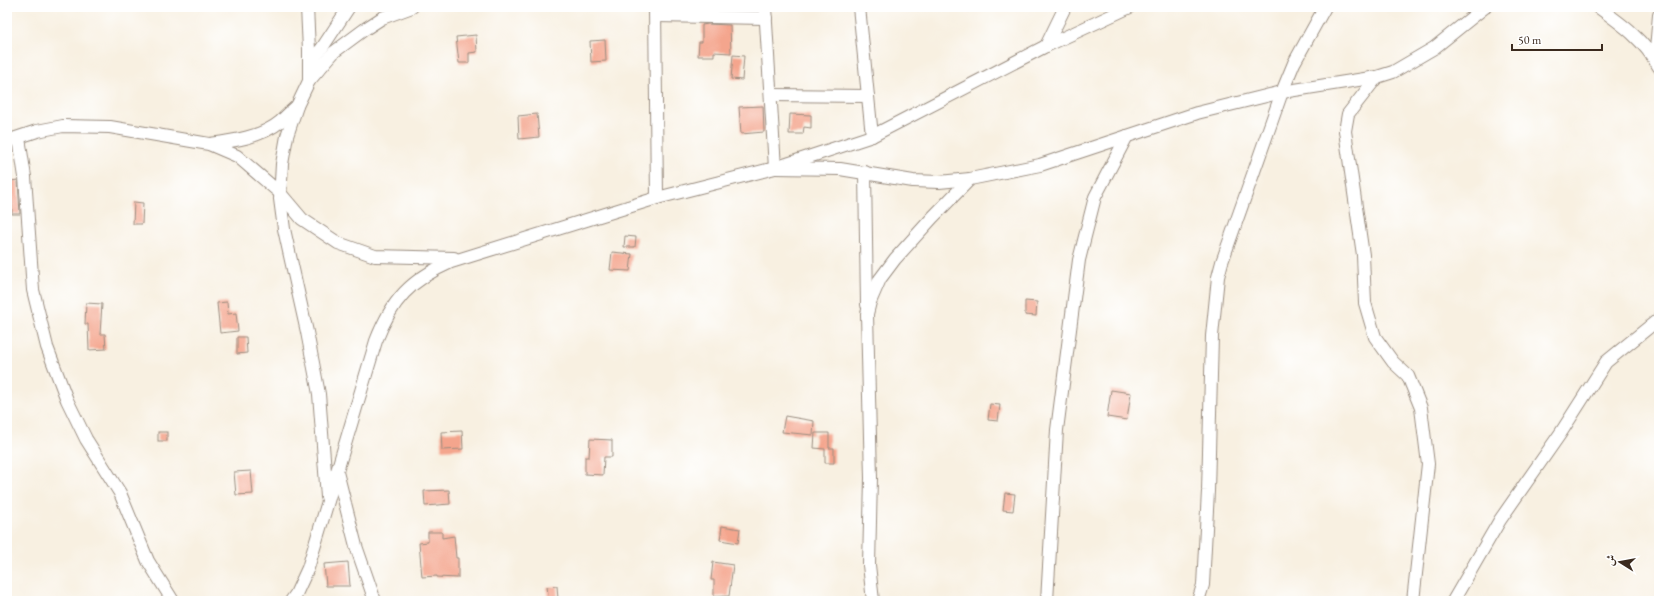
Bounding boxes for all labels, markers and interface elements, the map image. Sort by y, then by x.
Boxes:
scale bar [1512,26,1602,52]
text: 50 m [1518,32,1542,48]
north arrow [1600,542,1640,582]
text: ش [1602,553,1618,567]

